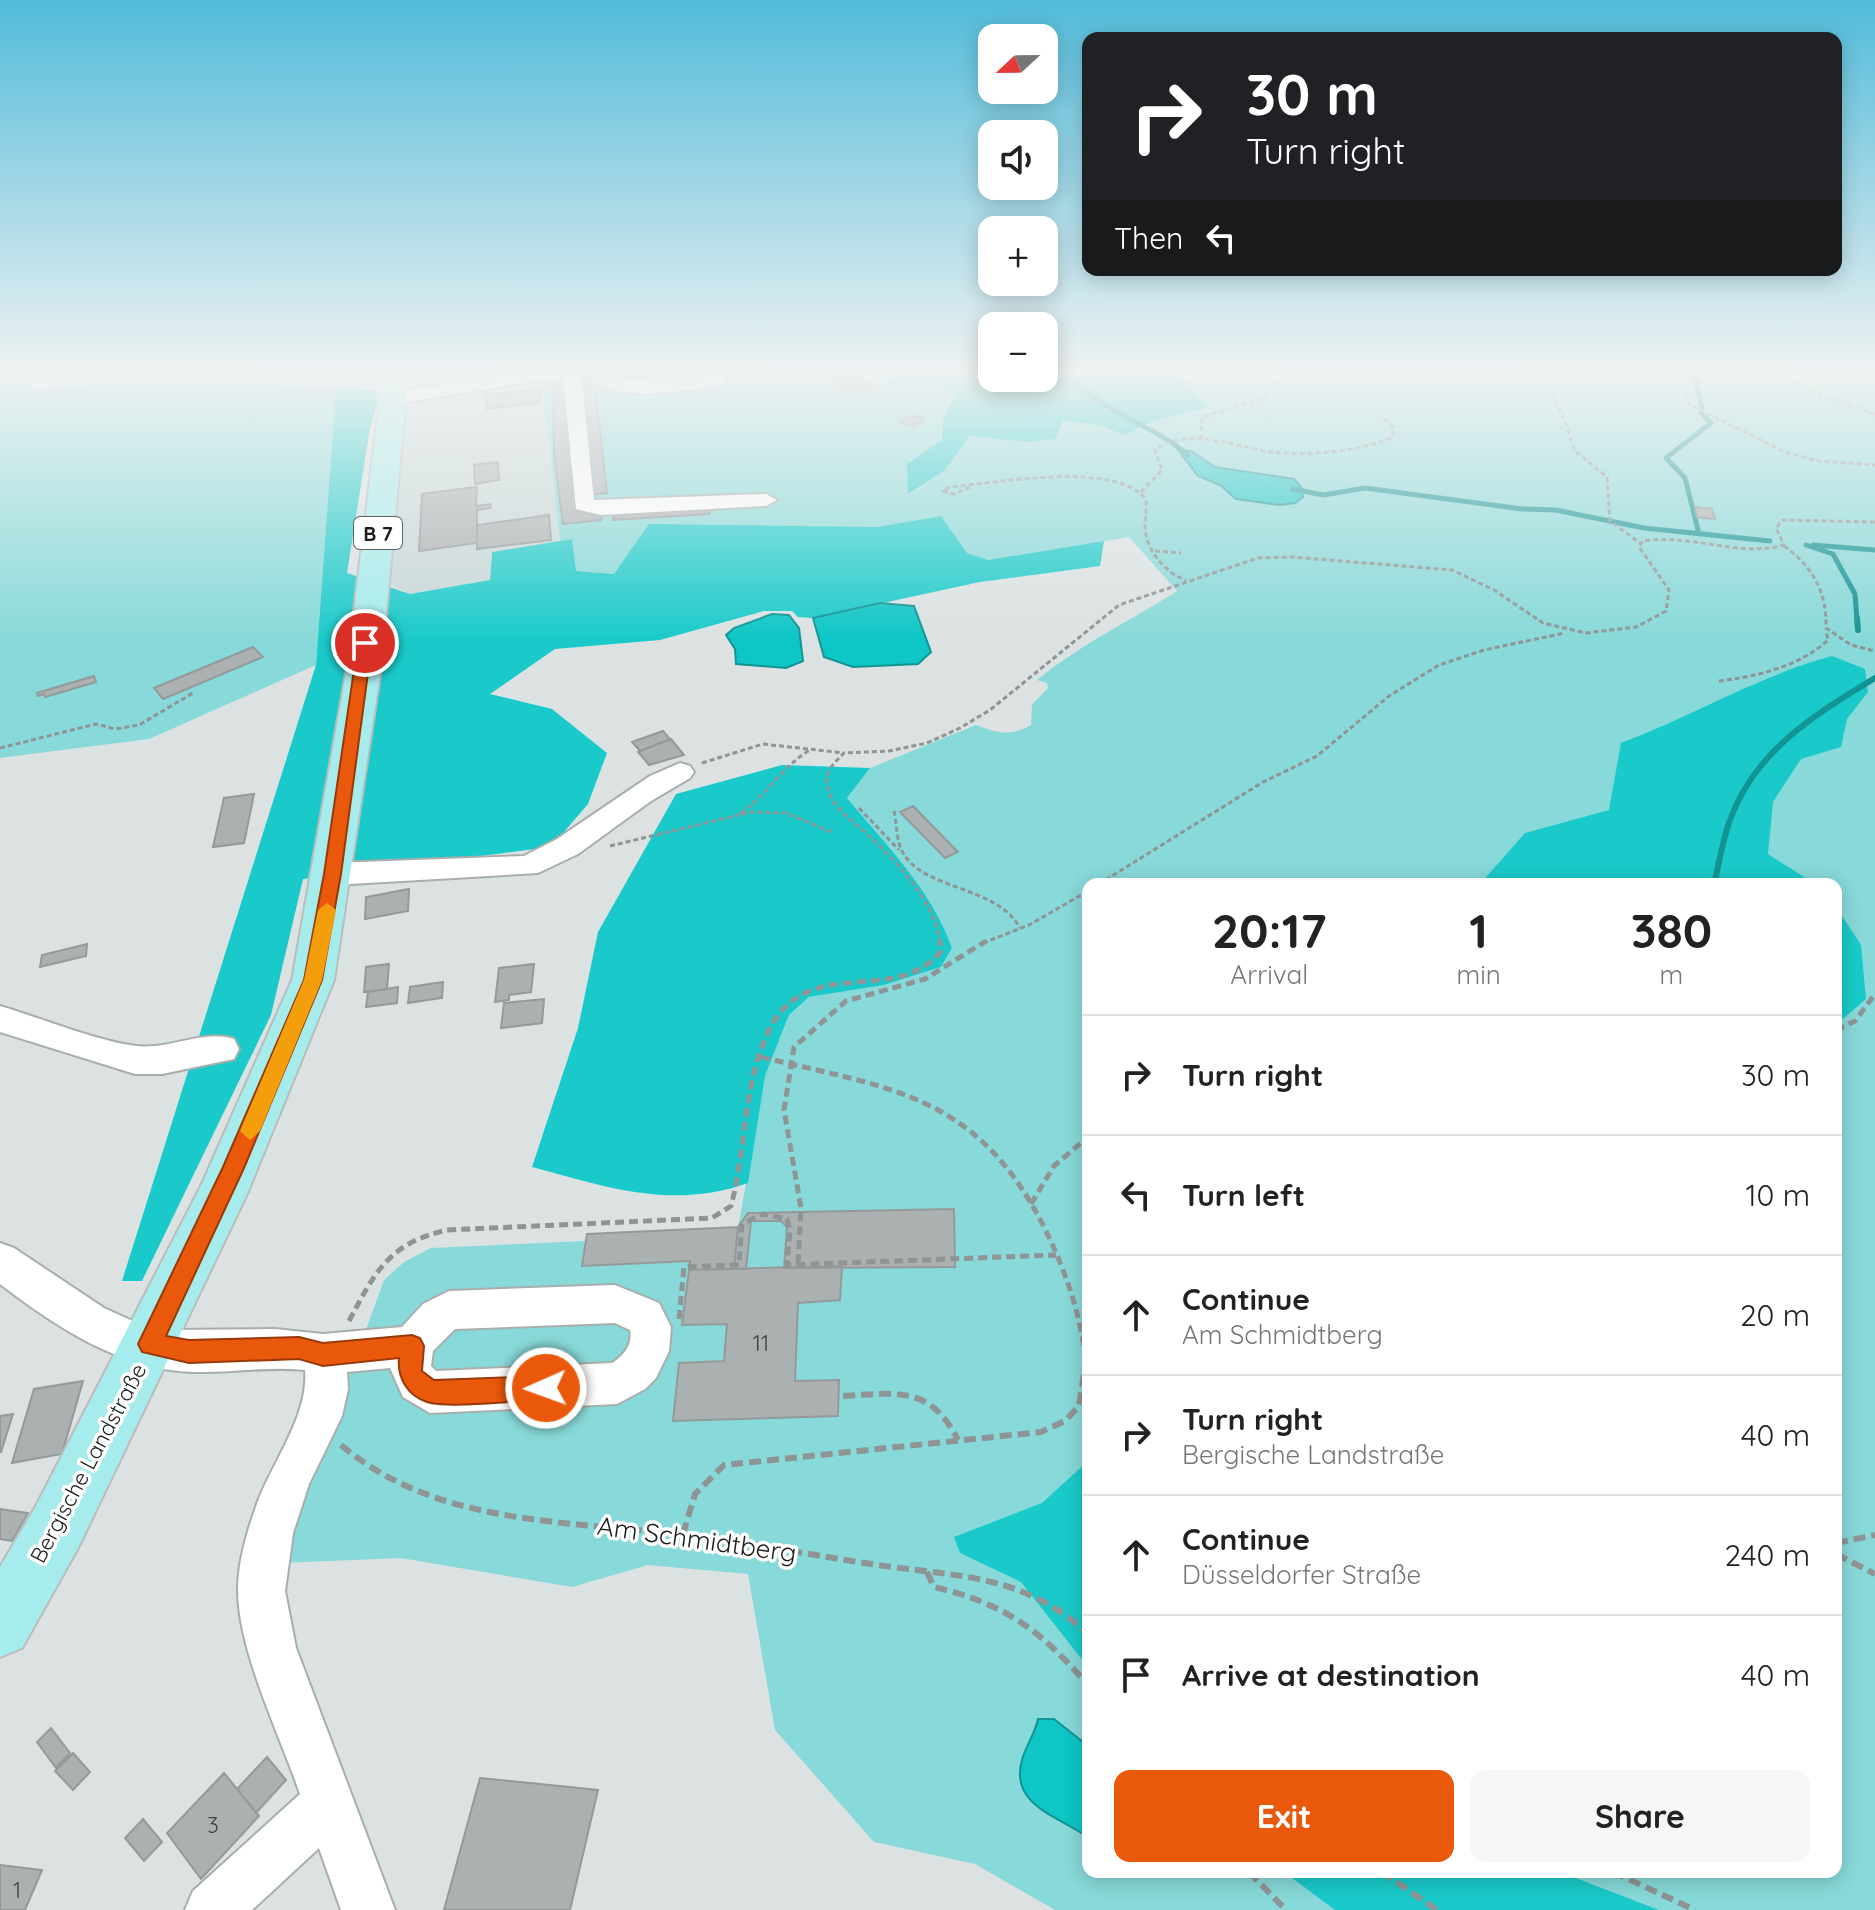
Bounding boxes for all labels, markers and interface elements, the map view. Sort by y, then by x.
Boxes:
north arrow [978,24,1058,104]
map controls [978,24,1058,392]
text: 30 m [1246,59,1378,129]
icon: right [1114,64,1218,168]
button: sound [978,120,1058,200]
text: Turn right [1246,128,1405,173]
button: + [978,216,1058,296]
icon: left [1199,216,1243,260]
text: Then [1114,219,1183,257]
button: − [978,312,1058,392]
road number: B 7 [354,517,402,549]
pin [331,609,399,677]
icon: arrive [343,621,387,665]
text: 20:17 [1212,900,1327,960]
text: 1 [1469,900,1488,960]
text: 380 [1631,900,1712,960]
text: Arrival [1230,958,1308,991]
text: min [1457,958,1501,991]
text: m [1660,958,1683,991]
icon: right [1114,1053,1158,1097]
text: Turn right [1182,1056,1323,1094]
text: 30 m [1741,1056,1810,1094]
icon: left [1114,1173,1158,1217]
text: Turn left [1182,1176,1305,1214]
text: 10 m [1746,1176,1810,1214]
text: Continue [1182,1280,1310,1318]
icon: ahead [1114,1293,1158,1337]
text: 20 m [1740,1296,1810,1334]
text: Am Schmidtberg [1182,1318,1383,1351]
house number: 11 [753,1329,769,1357]
position arrow [504,1346,588,1430]
street label: Bergische Landstraße [23,1358,153,1568]
text: Turn right [1182,1400,1323,1438]
icon: right [1114,1413,1158,1457]
text: 40 m [1741,1416,1810,1454]
text: Bergische Landstraße [1182,1438,1445,1471]
street label: Am Schmidtberg [595,1509,799,1569]
text: Continue [1182,1520,1310,1558]
icon: ahead [1114,1533,1158,1577]
text: 240 m [1725,1536,1810,1574]
text: Düsseldorfer Straße [1182,1558,1421,1591]
icon: arrive [1114,1653,1158,1697]
text: Arrive at destination [1182,1656,1480,1694]
text: 40 m [1741,1656,1810,1694]
button: Exit [1114,1770,1454,1862]
button: Share [1470,1770,1810,1862]
house number: 3 [207,1811,219,1839]
house number: 1 [13,1876,21,1904]

